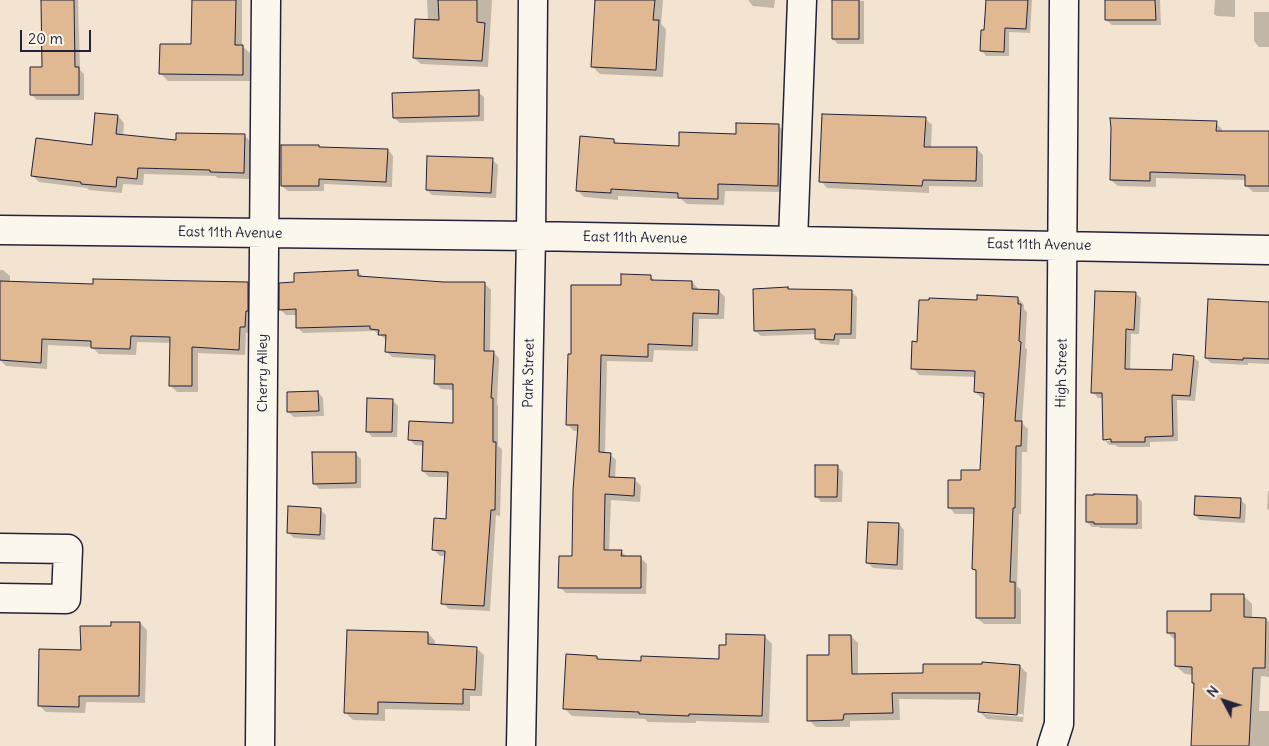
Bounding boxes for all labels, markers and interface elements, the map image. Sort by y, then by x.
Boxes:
scale bar [22,20,94,52]
text: 20 m [28,29,63,48]
street label: East 11th Avenue [178,224,282,242]
street label: East 11th Avenue [583,229,687,247]
street label: East 11th Avenue [987,236,1091,254]
street label: Cherry Alley [255,334,271,412]
street label: Park Street [520,338,538,408]
street label: High Street [1053,338,1071,408]
north arrow [1199,676,1249,726]
text: N [1203,682,1223,701]

